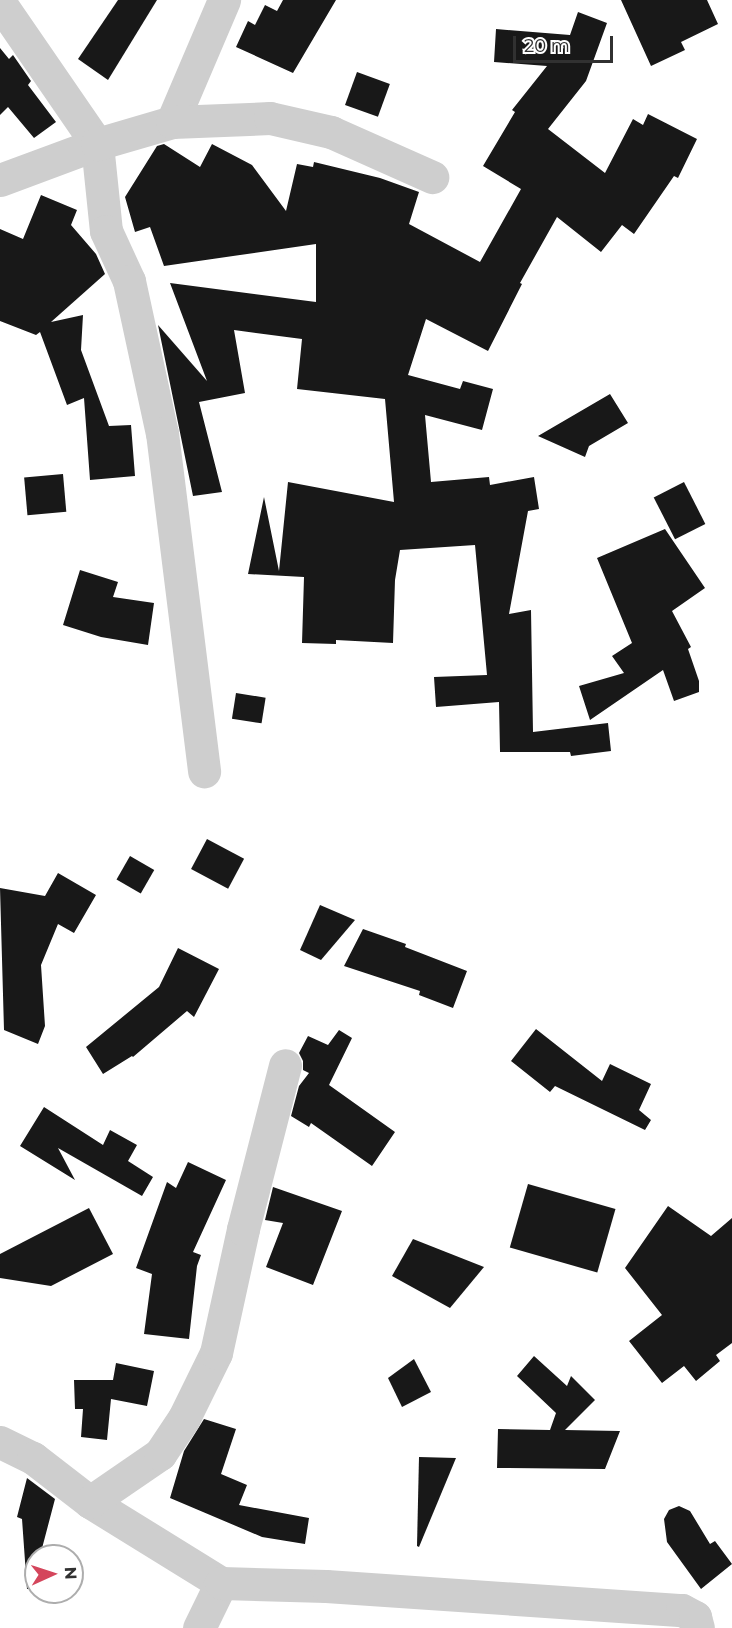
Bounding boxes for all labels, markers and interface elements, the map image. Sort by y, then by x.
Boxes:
scale bar [516,24,616,62]
text: 20 m [524,35,570,57]
north arrow [24,1544,84,1604]
text: N [61,1566,80,1580]

